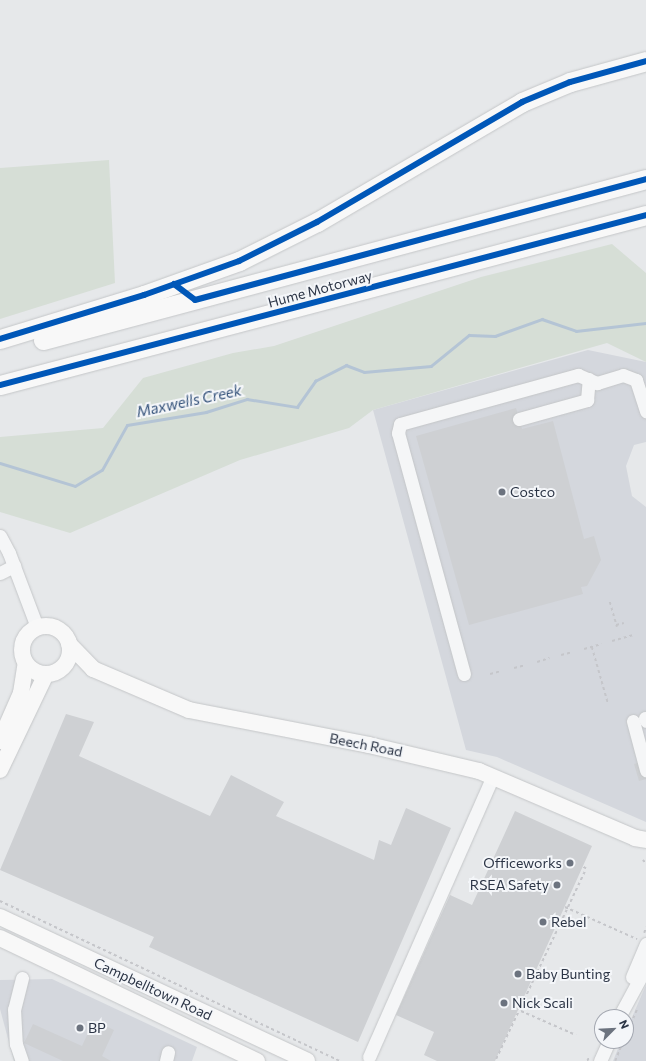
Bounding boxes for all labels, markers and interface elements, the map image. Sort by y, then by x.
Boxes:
street label: Hume Motorway [266,267,374,311]
water label: Maxwells Creek [135,381,243,421]
place label: Costco [510,484,555,500]
marker: Costco [497,487,507,497]
street label: Beech Road [328,730,404,760]
place label: Officeworks [483,855,562,871]
marker: Officeworks [565,858,575,868]
place label: RSEA Safety [470,877,549,893]
marker: RSEA Safety [552,880,562,890]
place label: Rebel [551,914,587,930]
marker: Rebel [538,917,548,927]
street label: Campbelltown Road [91,954,215,1024]
place label: Baby Bunting [526,966,610,982]
marker: Baby Bunting [513,969,523,979]
place label: Nick Scali [512,995,573,1011]
marker: Nick Scali [499,998,509,1008]
north arrow [594,1009,634,1049]
text: N [617,1018,632,1031]
place label: BP [88,1020,106,1036]
marker: BP [75,1023,85,1033]

